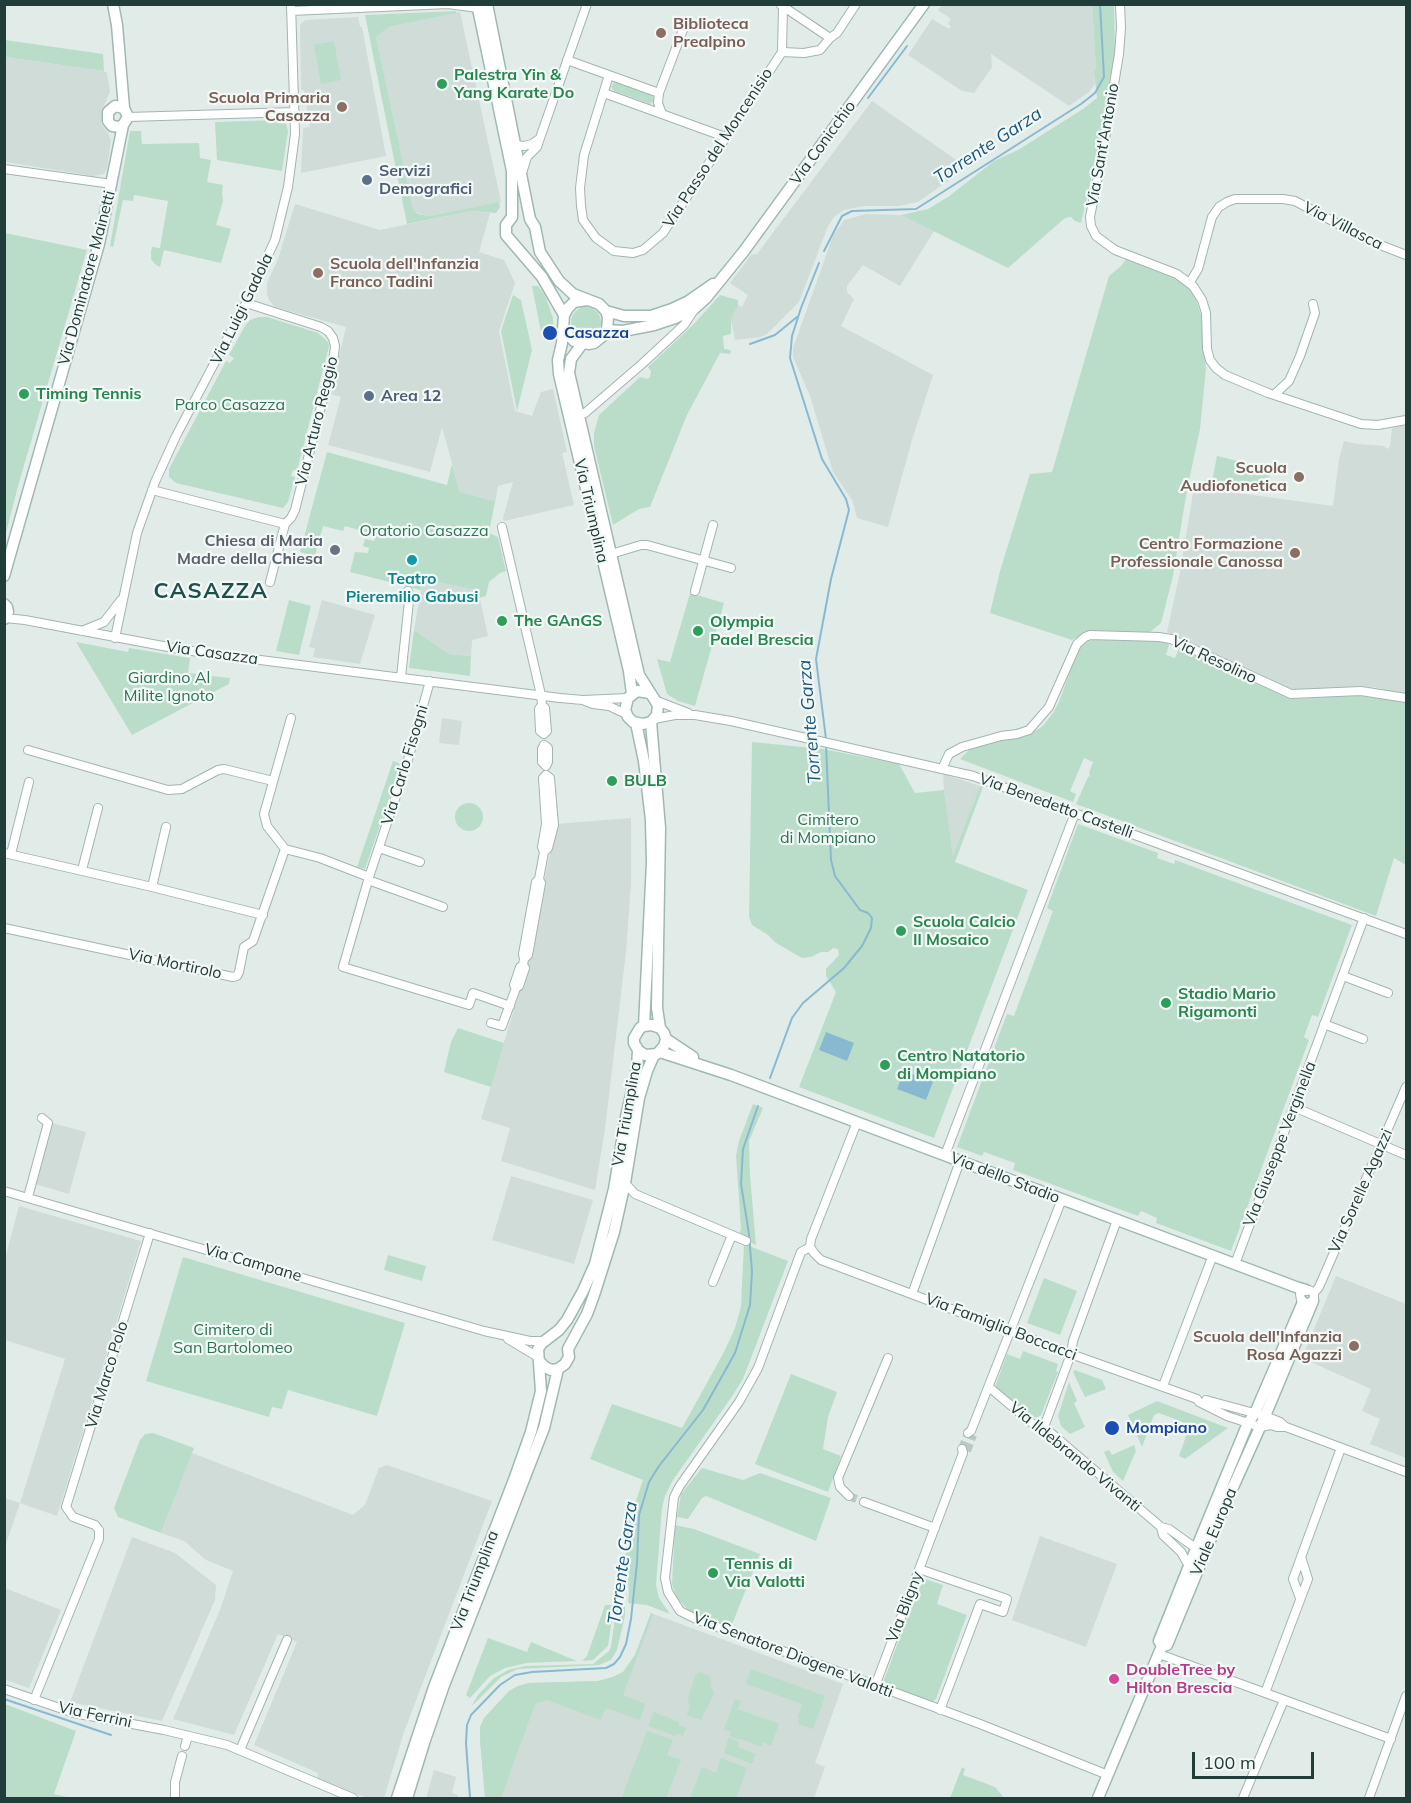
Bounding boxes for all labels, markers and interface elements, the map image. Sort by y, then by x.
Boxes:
place label: Biblioteca Prealpino [673,14,749,52]
marker: Biblioteca Prealpino [654,26,668,40]
place label: Palestra Yin & Yang Karate Do [454,65,574,103]
street label: Via Passo del Moncenisio [659,65,777,231]
marker: Palestra Yin & Yang Karate Do [435,77,449,91]
street label: Via Sant'Antonio [1083,82,1123,208]
place label: Scuola Primaria Casazza [208,88,330,126]
street label: Via Conicchio [786,97,860,189]
marker: Scuola Primaria Casazza [335,100,349,114]
water label: Torrente Garza [930,103,1046,189]
place label: Servizi Demografici [379,161,472,199]
marker: Servizi Demografici [360,173,374,187]
street label: Via Dominatore Mainetti [54,189,120,367]
street label: Via Villasca [1300,198,1386,254]
street label: Via Luigi Gadola [207,250,277,368]
place label: Scuola dell'Infanzia Franco Tadini [330,254,479,292]
marker: Scuola dell'Infanzia Franco Tadini [311,266,325,280]
place label: Casazza [564,323,629,343]
marker: Casazza [541,324,559,342]
street label: Via Arturo Reggio [292,354,342,488]
place label: Timing Tennis [36,384,142,404]
place label: Area 12 [381,386,441,406]
marker: Timing Tennis [17,387,31,401]
marker: Area 12 [362,389,376,403]
park label: Parco Casazza [175,395,285,415]
street label: Via Triumplina [570,457,612,565]
place label: Scuola Audiofonetica [1180,458,1287,496]
marker: Scuola Audiofonetica [1292,470,1306,484]
park label: Oratorio Casazza [359,521,489,541]
place label: Chiesa di Maria Madre della Chiesa [177,531,323,569]
place label: Centro Formazione Professionale Canossa [1110,534,1283,572]
marker: Chiesa di Maria Madre della Chiesa [328,543,342,557]
marker: Centro Formazione Professionale Canossa [1288,546,1302,560]
marker: Teatro Pieremilio Gabusi [405,553,419,567]
place label: Teatro Pieremilio Gabusi [346,569,478,607]
district label: CASAZZA [154,578,268,604]
place label: The GAnGS [514,611,602,631]
place label: Olympia Padel Brescia [710,612,814,650]
marker: The GAnGS [495,614,509,628]
marker: Olympia Padel Brescia [691,624,705,638]
street label: Via Resolino [1168,632,1260,688]
street label: Via Casazza [165,637,259,669]
water label: Torrente Garza [794,659,826,785]
park label: Giardino Al Milite Ignoto [124,668,214,706]
street label: Via Carlo Fisogni [378,703,432,827]
street label: Via Benedetto Castelli [976,769,1136,843]
place label: BULB [624,771,667,791]
marker: BULB [605,774,619,788]
park label: Cimitero di Mompiano [780,810,876,848]
place label: Scuola Calcio Il Mosaico [913,912,1015,950]
marker: Scuola Calcio Il Mosaico [894,924,908,938]
street label: Via Mortirolo [127,945,223,983]
place label: Stadio Mario Rigamonti [1178,984,1276,1022]
marker: Stadio Mario Rigamonti [1159,996,1173,1010]
place label: Centro Natatorio di Mompiano [897,1046,1025,1084]
marker: Centro Natatorio di Mompiano [878,1058,892,1072]
street label: Via Giuseppe Verginella [1240,1059,1320,1229]
street label: Via Triumplina [608,1060,646,1168]
street label: Via Sorelle Agazzi [1325,1126,1397,1256]
street label: Via dello Stadio [948,1148,1062,1208]
street label: Via Campane [202,1240,304,1286]
street label: Via Famiglia Boccacci [923,1289,1079,1365]
street label: Via Marco Polo [82,1319,132,1431]
park label: Cimitero di San Bartolomeo [173,1320,293,1358]
place label: Scuola dell'Infanzia Rosa Agazzi [1193,1327,1342,1365]
marker: Scuola dell'Infanzia Rosa Agazzi [1347,1339,1361,1353]
street label: Via Ildebrando Vivanti [1005,1398,1145,1516]
place label: Mompiano [1126,1418,1207,1438]
marker: Mompiano [1103,1419,1121,1437]
street label: Viale Europa [1187,1485,1241,1579]
water label: Torrente Garza [604,1500,642,1626]
street label: Via Triumplina [447,1528,503,1634]
place label: Tennis di Via Valotti [725,1554,805,1592]
marker: Tennis di Via Valotti [706,1566,720,1580]
street label: Via Bligny [883,1569,927,1645]
street label: Via Senatore Diogene Valotti [690,1608,896,1702]
place label: DoubleTree by Hilton Brescia [1126,1660,1235,1698]
marker: DoubleTree by Hilton Brescia [1107,1672,1121,1686]
street label: Via Ferrini [56,1698,134,1732]
scale bar [1195,1740,1316,1778]
text: 100 m [1203,1751,1256,1774]

